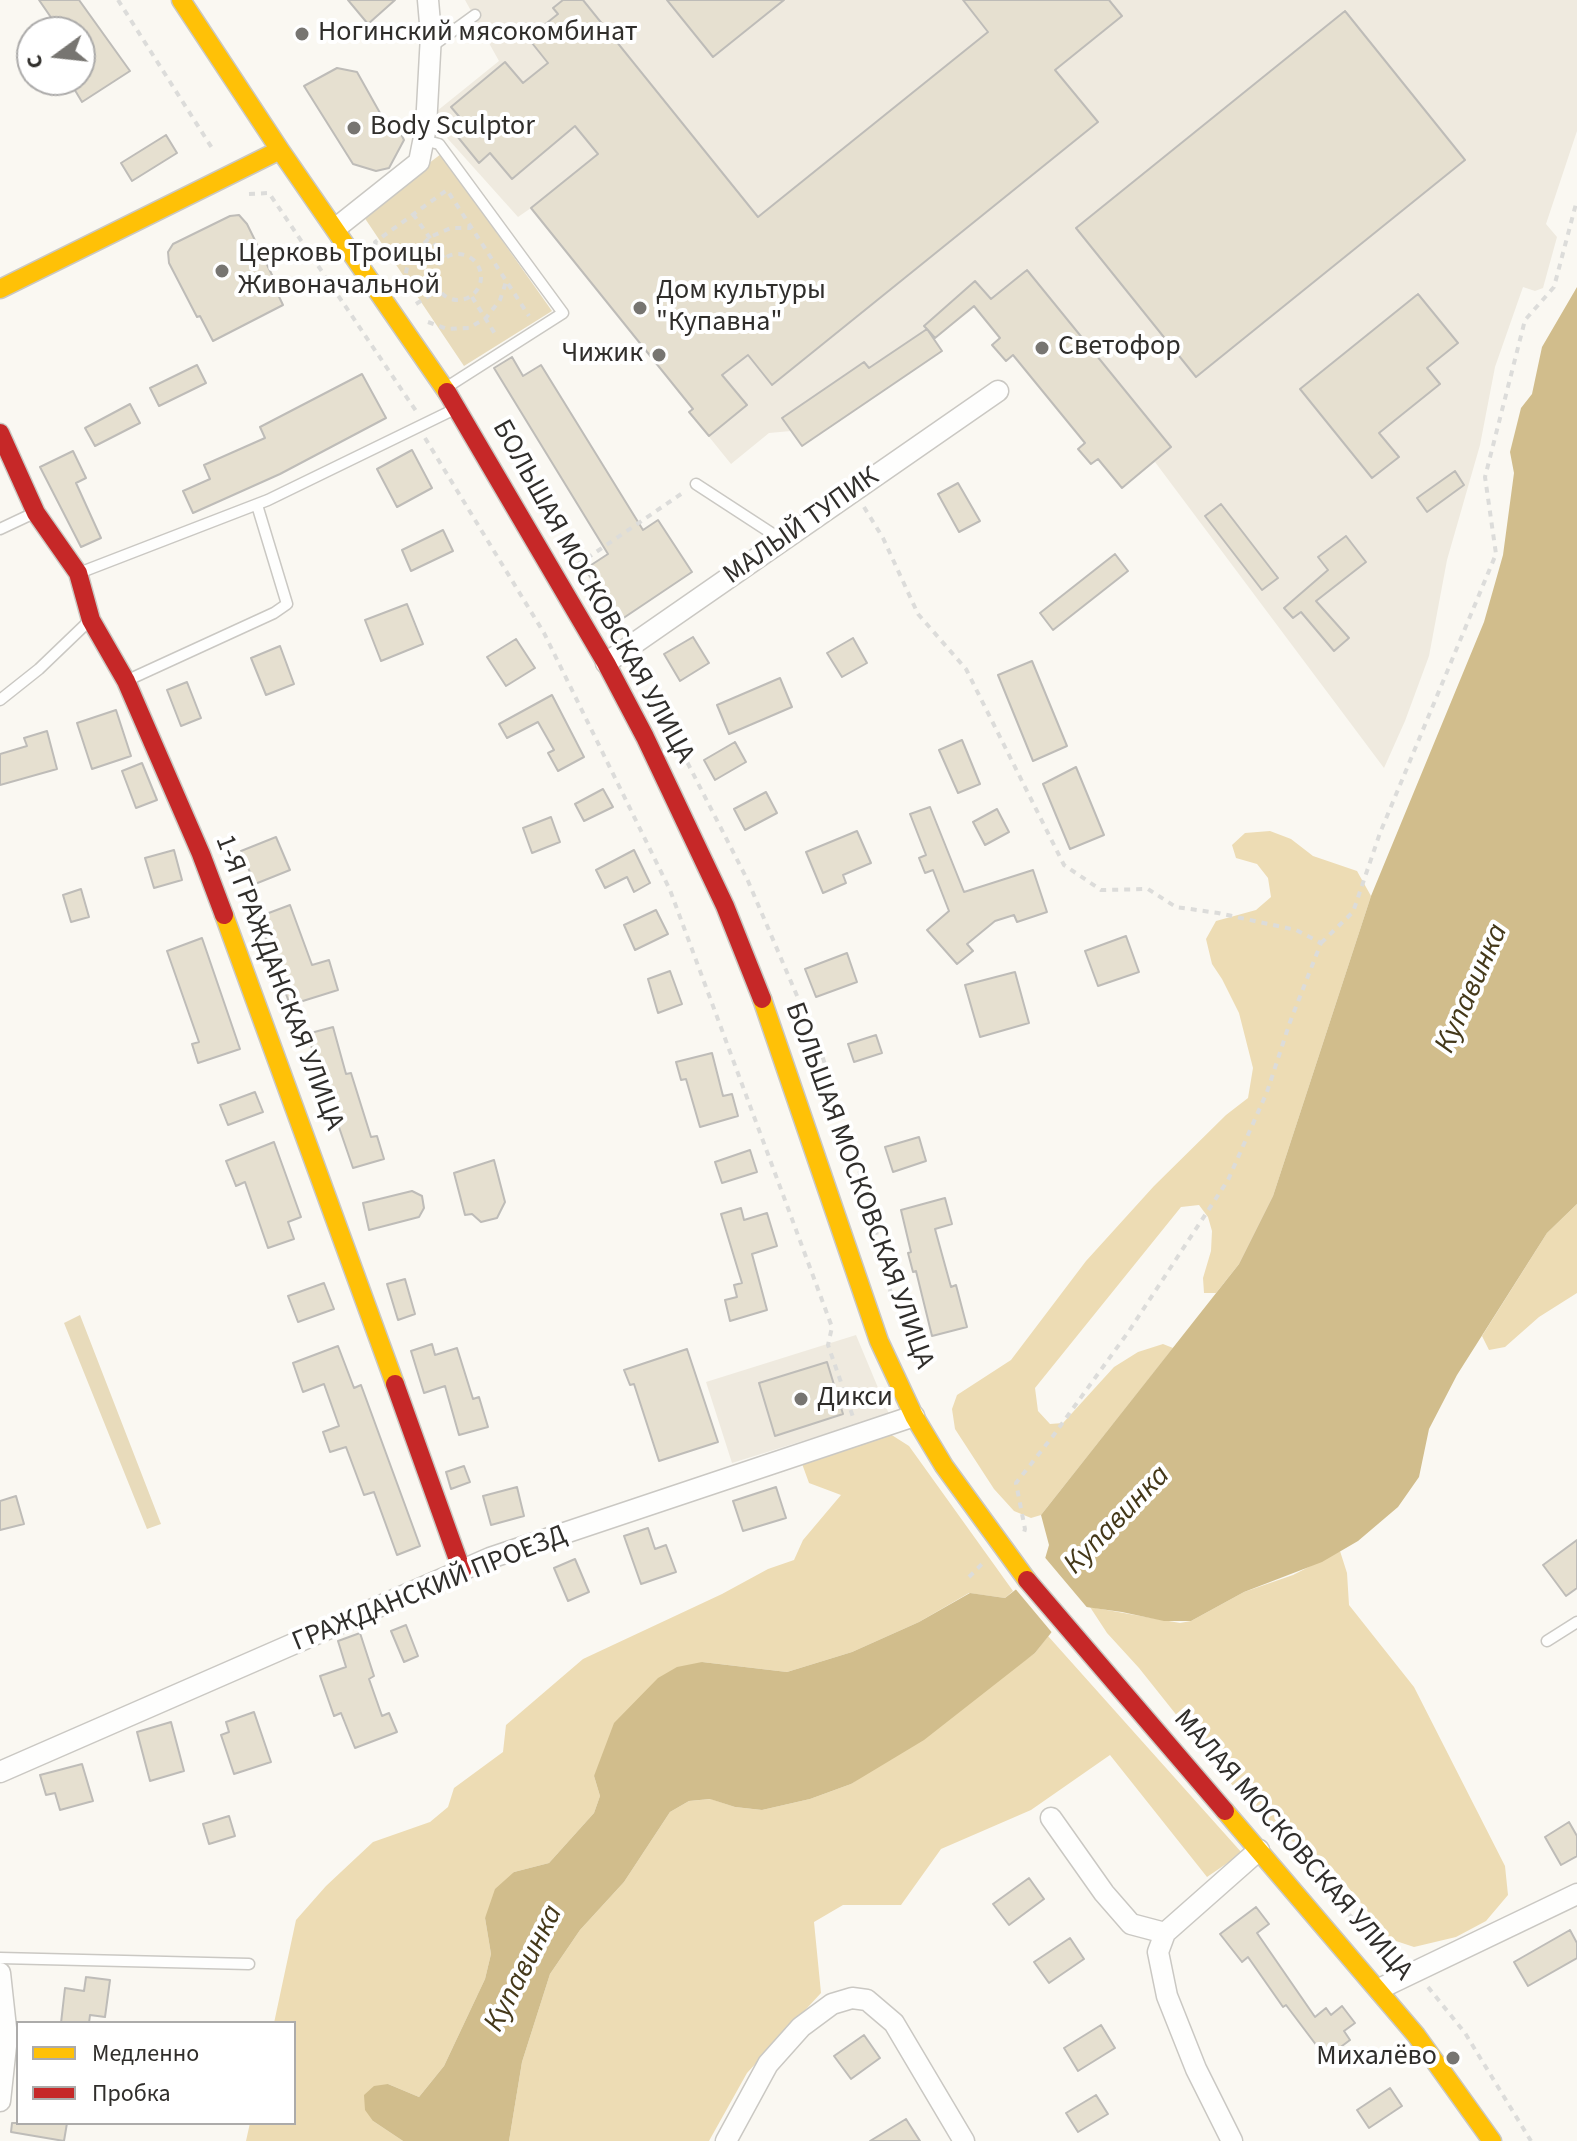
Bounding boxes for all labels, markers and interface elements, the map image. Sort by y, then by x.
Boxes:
north arrow [16,16,96,96]
place label: Ногинский мясокомбинат [318,17,638,51]
marker: Ногинский мясокомбинат [293,25,311,43]
text: С [18,51,52,72]
place label: Body Sculptor [370,111,535,145]
marker: Body Sculptor [345,119,363,137]
place label: Церковь Троицы Живоначальной [238,238,442,304]
marker: Церковь Троицы Живоначальной [213,262,231,280]
place label: Дом культуры "Купавна" [656,275,826,341]
marker: Дом культуры "Купавна" [631,299,649,317]
place label: Светофор [1058,331,1181,365]
place label: Чижик [561,338,643,372]
marker: Светофор [1033,339,1051,357]
marker: Чижик [650,346,668,364]
street label: БОЛЬШАЯ МОСКОВСКАЯ УЛИЦА [483,415,701,769]
street label: МАЛЫЙ ТУПИК [718,461,886,593]
street label: 1-Я ГРАЖДАНСКАЯ УЛИЦА [206,831,350,1135]
water label: Купавинка [1429,919,1517,1059]
street label: БОЛЬШАЯ МОСКОВСКАЯ УЛИЦА [776,998,940,1374]
place label: Дикси [817,1382,893,1416]
marker: Дикси [792,1390,810,1408]
water label: Купавинка [1057,1459,1179,1583]
street label: ГРАЖДАНСКИЙ ПРОЕЗД [288,1520,572,1660]
street label: МАЛАЯ МОСКОВСКАЯ УЛИЦА [1165,1704,1419,1988]
water label: Купавинка [478,1899,572,2039]
legend [16,2021,296,2125]
text: Медленно [92,2036,199,2071]
place label: Михалёво [1316,2041,1437,2075]
marker: Михалёво [1444,2049,1462,2067]
text: Пробка [92,2076,171,2111]

